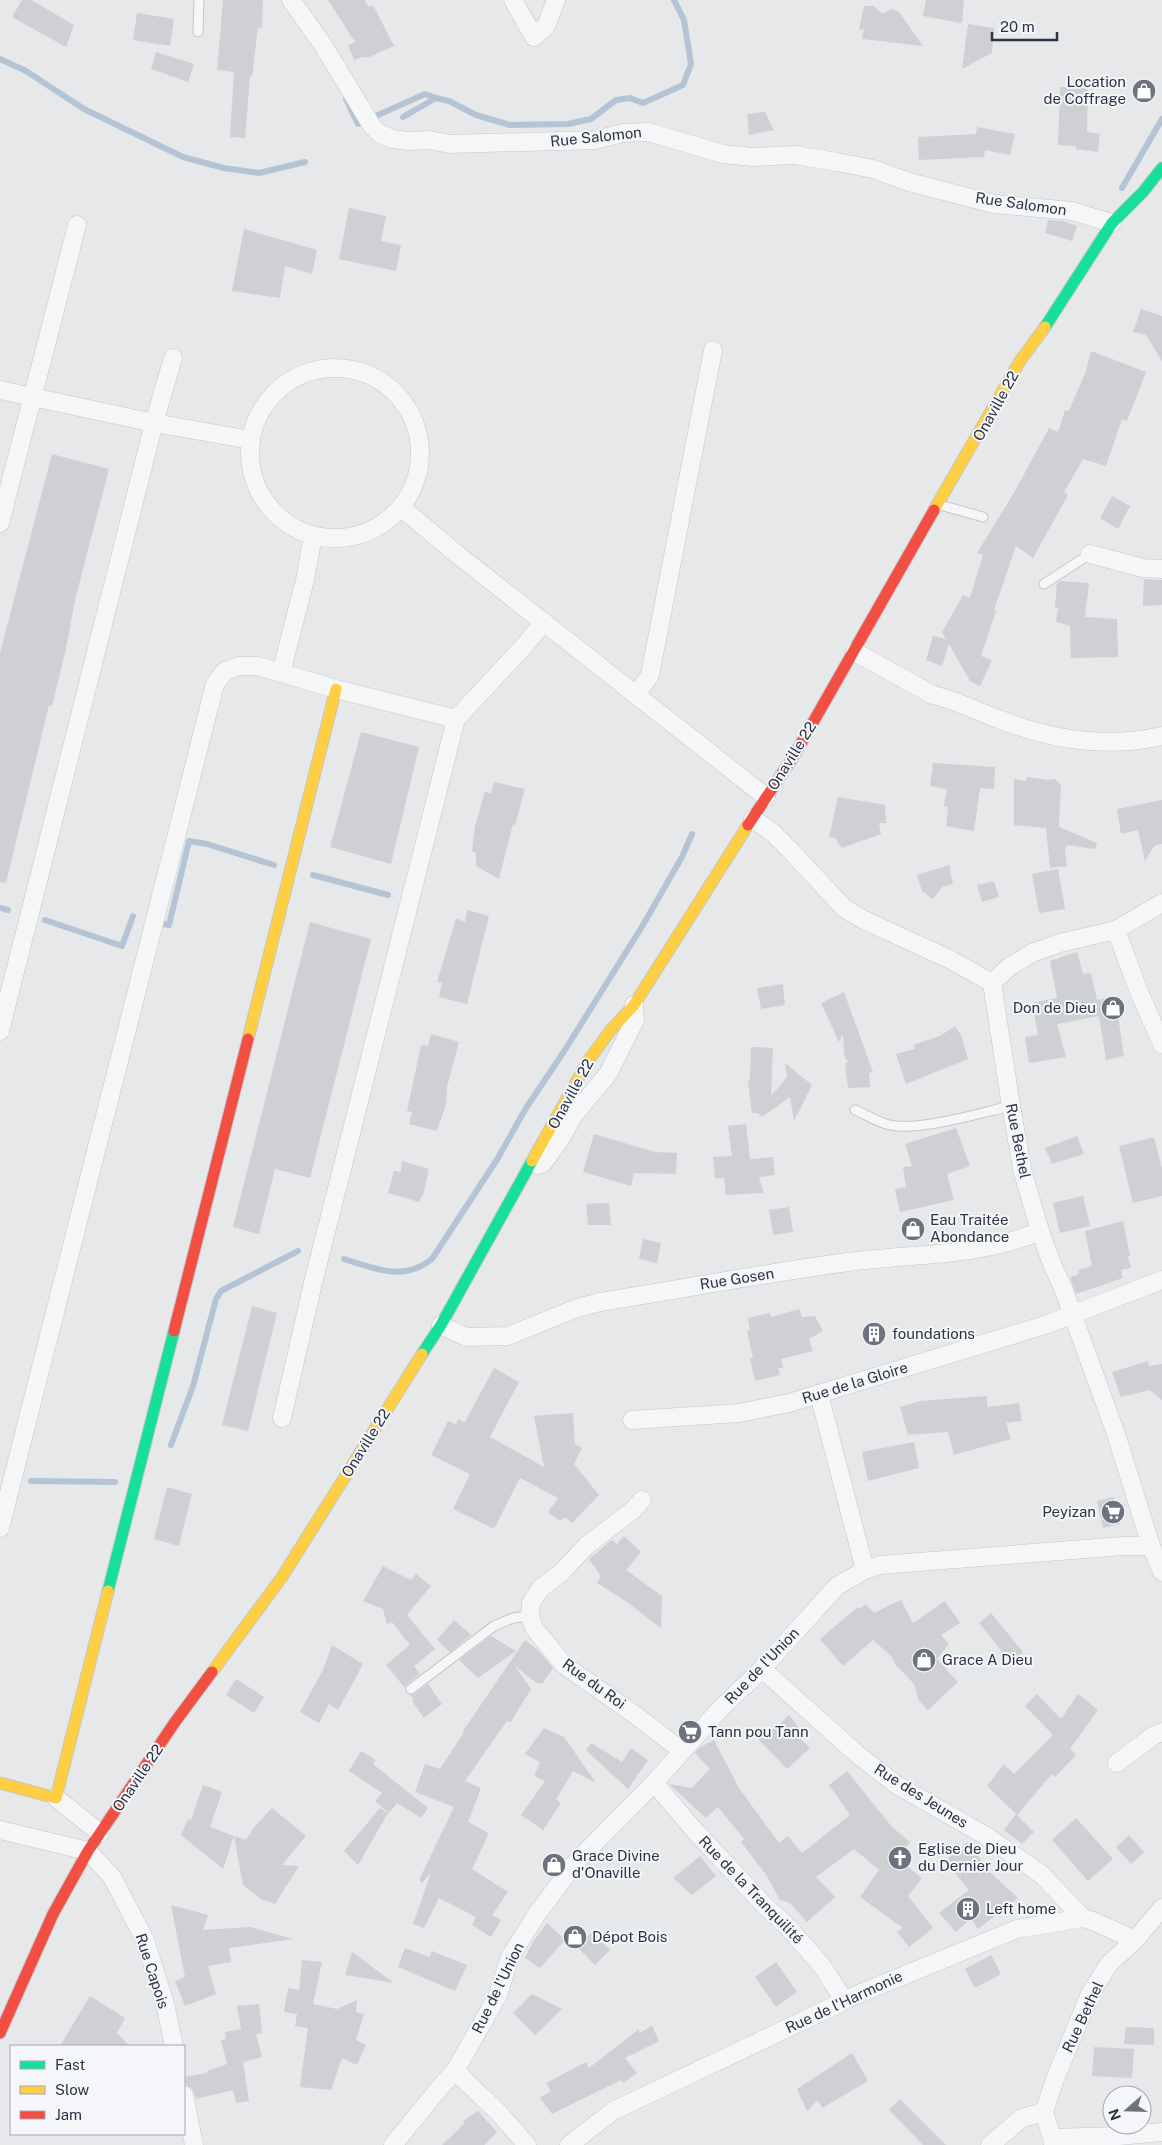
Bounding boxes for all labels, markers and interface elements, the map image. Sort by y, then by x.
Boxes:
scale bar [992,10,1057,42]
text: 20 m [1000,18,1035,35]
place label: Location de Coffrage [1044,73,1126,107]
shop icon: Location de Coffrage [1131,78,1157,104]
street label: Rue Salomon [549,123,643,150]
street label: Rue Salomon [974,189,1068,218]
street label: Onaville 22 [969,368,1022,444]
street label: Onaville 22 [764,718,819,793]
shop icon: Don de Dieu [1100,995,1126,1021]
place label: Don de Dieu [1013,999,1096,1016]
street label: Onaville 22 [544,1056,597,1132]
street label: Rue Bethel [1003,1102,1034,1180]
place label: Eau Traitée Abondance [930,1211,1009,1245]
shop icon: Eau Traitée Abondance [900,1216,926,1242]
street label: Rue Gosen [699,1264,775,1293]
building icon: foundations [861,1321,887,1347]
place label: foundations [892,1325,975,1342]
street label: Rue de la Gloire [800,1358,910,1407]
street label: Onaville 22 [338,1405,393,1480]
supermarket icon: Peyizan [1100,1499,1126,1525]
place label: Peyizan [1042,1503,1096,1520]
street label: Rue de l'Union [721,1624,802,1707]
shop icon: Grace A Dieu [911,1647,937,1673]
place label: Grace A Dieu [942,1651,1033,1668]
street label: Rue du Roi [559,1655,629,1712]
supermarket icon: Tann pou Tann [677,1719,703,1745]
place label: Tann pou Tann [708,1723,809,1740]
street label: Onaville 22 [109,1741,166,1815]
street label: Rue des Jeunes [871,1760,971,1831]
street label: Rue de la Tranquilité [696,1832,807,1947]
place label: Eglise de Dieu du Dernier Jour [918,1840,1024,1874]
church icon: Eglise de Dieu du Dernier Jour [887,1845,913,1871]
place label: Grace Divine d'Onaville [572,1847,660,1881]
shop icon: Grace Divine d'Onaville [541,1852,567,1878]
building icon: Left home [955,1896,981,1922]
place label: Left home [986,1900,1056,1917]
shop icon: Dépot Bois [562,1924,588,1950]
place label: Dépot Bois [592,1928,667,1945]
street label: Rue Capois [132,1931,173,2011]
street label: Rue de l'Union [468,1939,527,2036]
street label: Rue de l'Harmonie [783,1967,905,2036]
street label: Rue Bethel [1059,1979,1106,2055]
legend [10,2045,185,2135]
text: Fast [55,2056,85,2073]
text: Slow [55,2081,90,2098]
north arrow [1102,2085,1152,2135]
text: Jam [55,2106,82,2123]
text: N [1105,2107,1124,2122]

